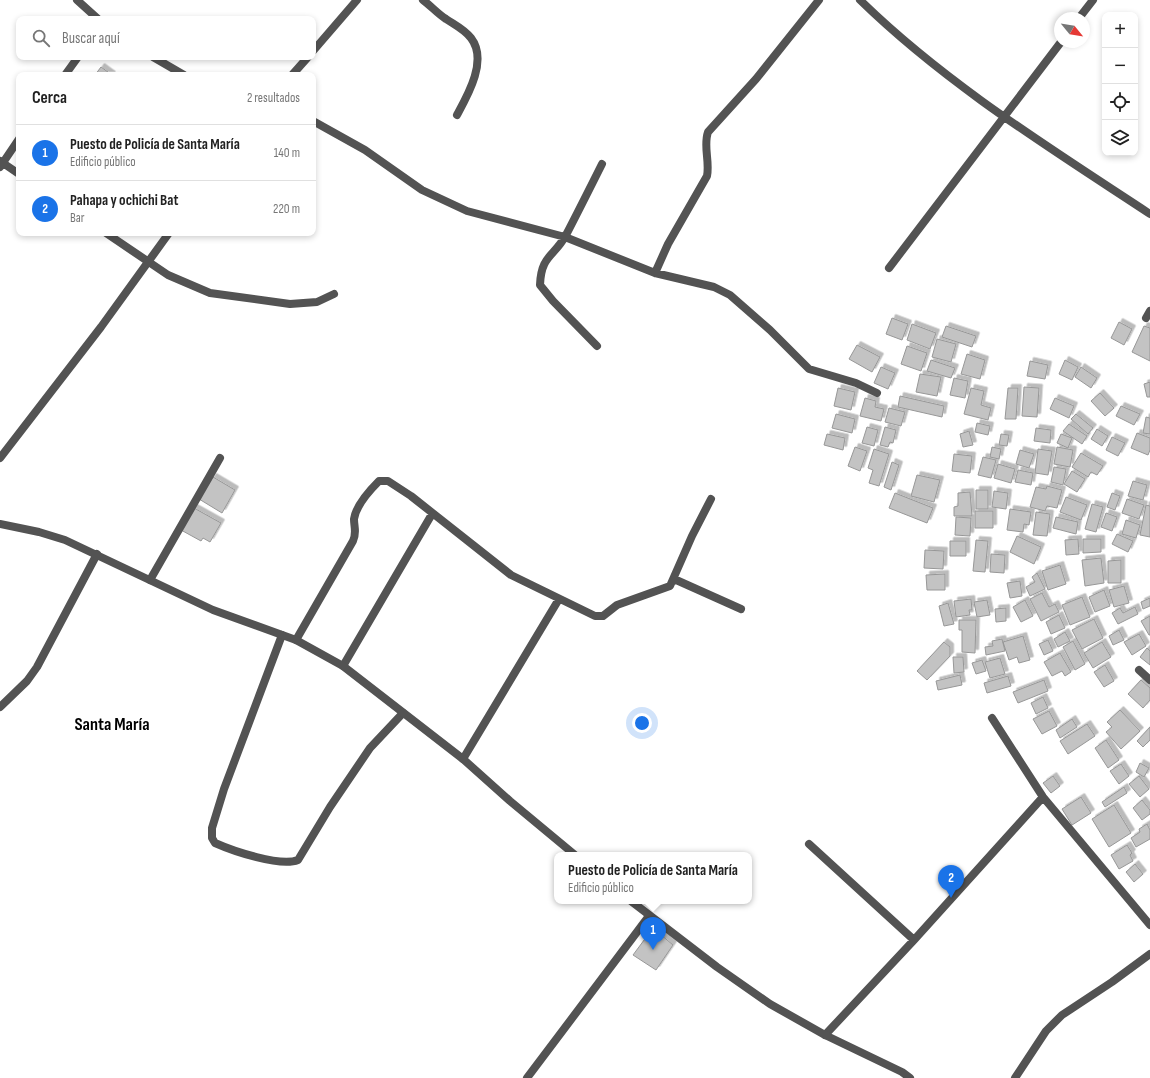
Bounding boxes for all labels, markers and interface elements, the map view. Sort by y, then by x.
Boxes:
north arrow [1054,12,1090,48]
map controls [1102,12,1138,156]
button: + [1102,12,1138,48]
search box [16,16,316,60]
icon: search [30,27,52,49]
text: Buscar aquí [62,29,120,48]
button: − [1102,48,1138,84]
button: locate [1102,84,1138,120]
text: Cerca [32,88,67,108]
text: 2 resultados [247,90,300,106]
button: layers [1102,120,1138,156]
text: Puesto de Policía de Santa María [70,135,240,154]
text: 1 [42,145,48,161]
text: 140 m [274,145,300,161]
text: Edificio público [70,154,136,170]
text: Pahapa y ochichi Bat [70,191,178,210]
text: 2 [42,201,48,217]
text: 220 m [273,201,300,217]
text: Bar [70,210,85,226]
your location [632,713,652,733]
district label: Santa María [75,714,150,735]
popup [554,852,752,904]
text: Puesto de Policía de Santa María [568,861,738,880]
pin: 2 [938,865,964,898]
text: Edificio público [568,880,634,896]
pin: 1 [640,917,666,950]

